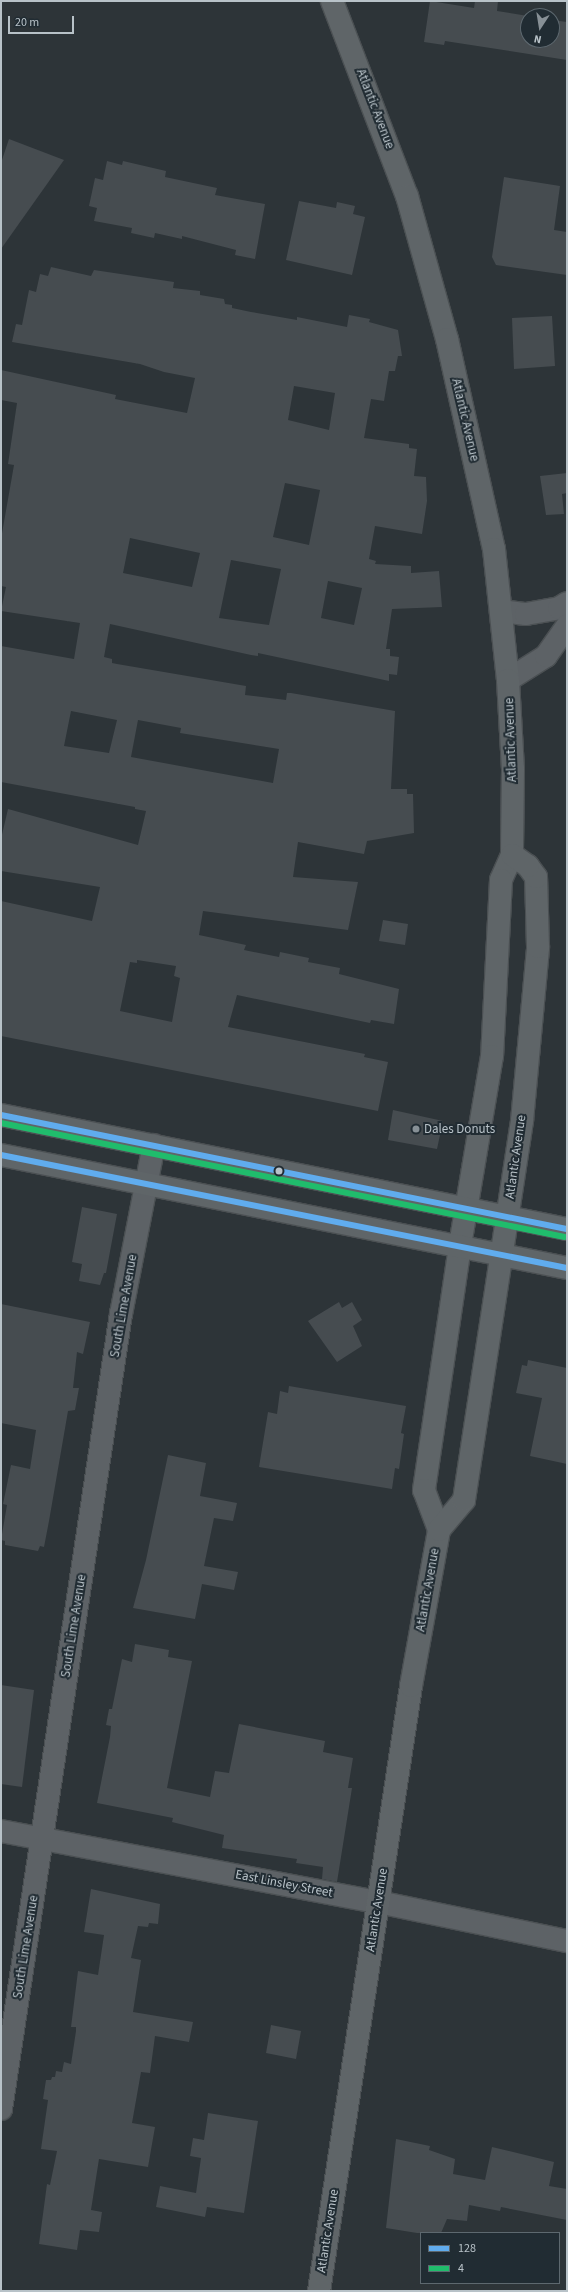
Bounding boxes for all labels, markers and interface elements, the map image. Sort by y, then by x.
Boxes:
scale bar [10,8,76,34]
north arrow [520,8,560,48]
text: 20 m [15,14,39,31]
text: N [532,31,543,47]
street label: Atlantic Avenue [353,67,397,151]
street label: Atlantic Avenue [448,377,482,463]
street label: Atlantic Avenue [502,698,520,782]
street label: Atlantic Avenue [502,1114,530,1200]
place label: Dales Donuts [424,1121,495,1137]
marker: Dales Donuts [411,1124,421,1134]
unlabelled marker [274,1166,284,1176]
street label: South Lime Avenue [107,1253,141,1359]
street label: Atlantic Avenue [413,1547,443,1633]
street label: South Lime Avenue [58,1573,90,1679]
street label: East Linsley Street [234,1867,334,1901]
street label: Atlantic Avenue [363,1867,391,1953]
street label: South Lime Avenue [10,1894,42,2000]
street label: Atlantic Avenue [314,2188,342,2274]
legend [420,2232,560,2284]
text: 128 [458,2240,476,2257]
text: 4 [458,2260,464,2277]

